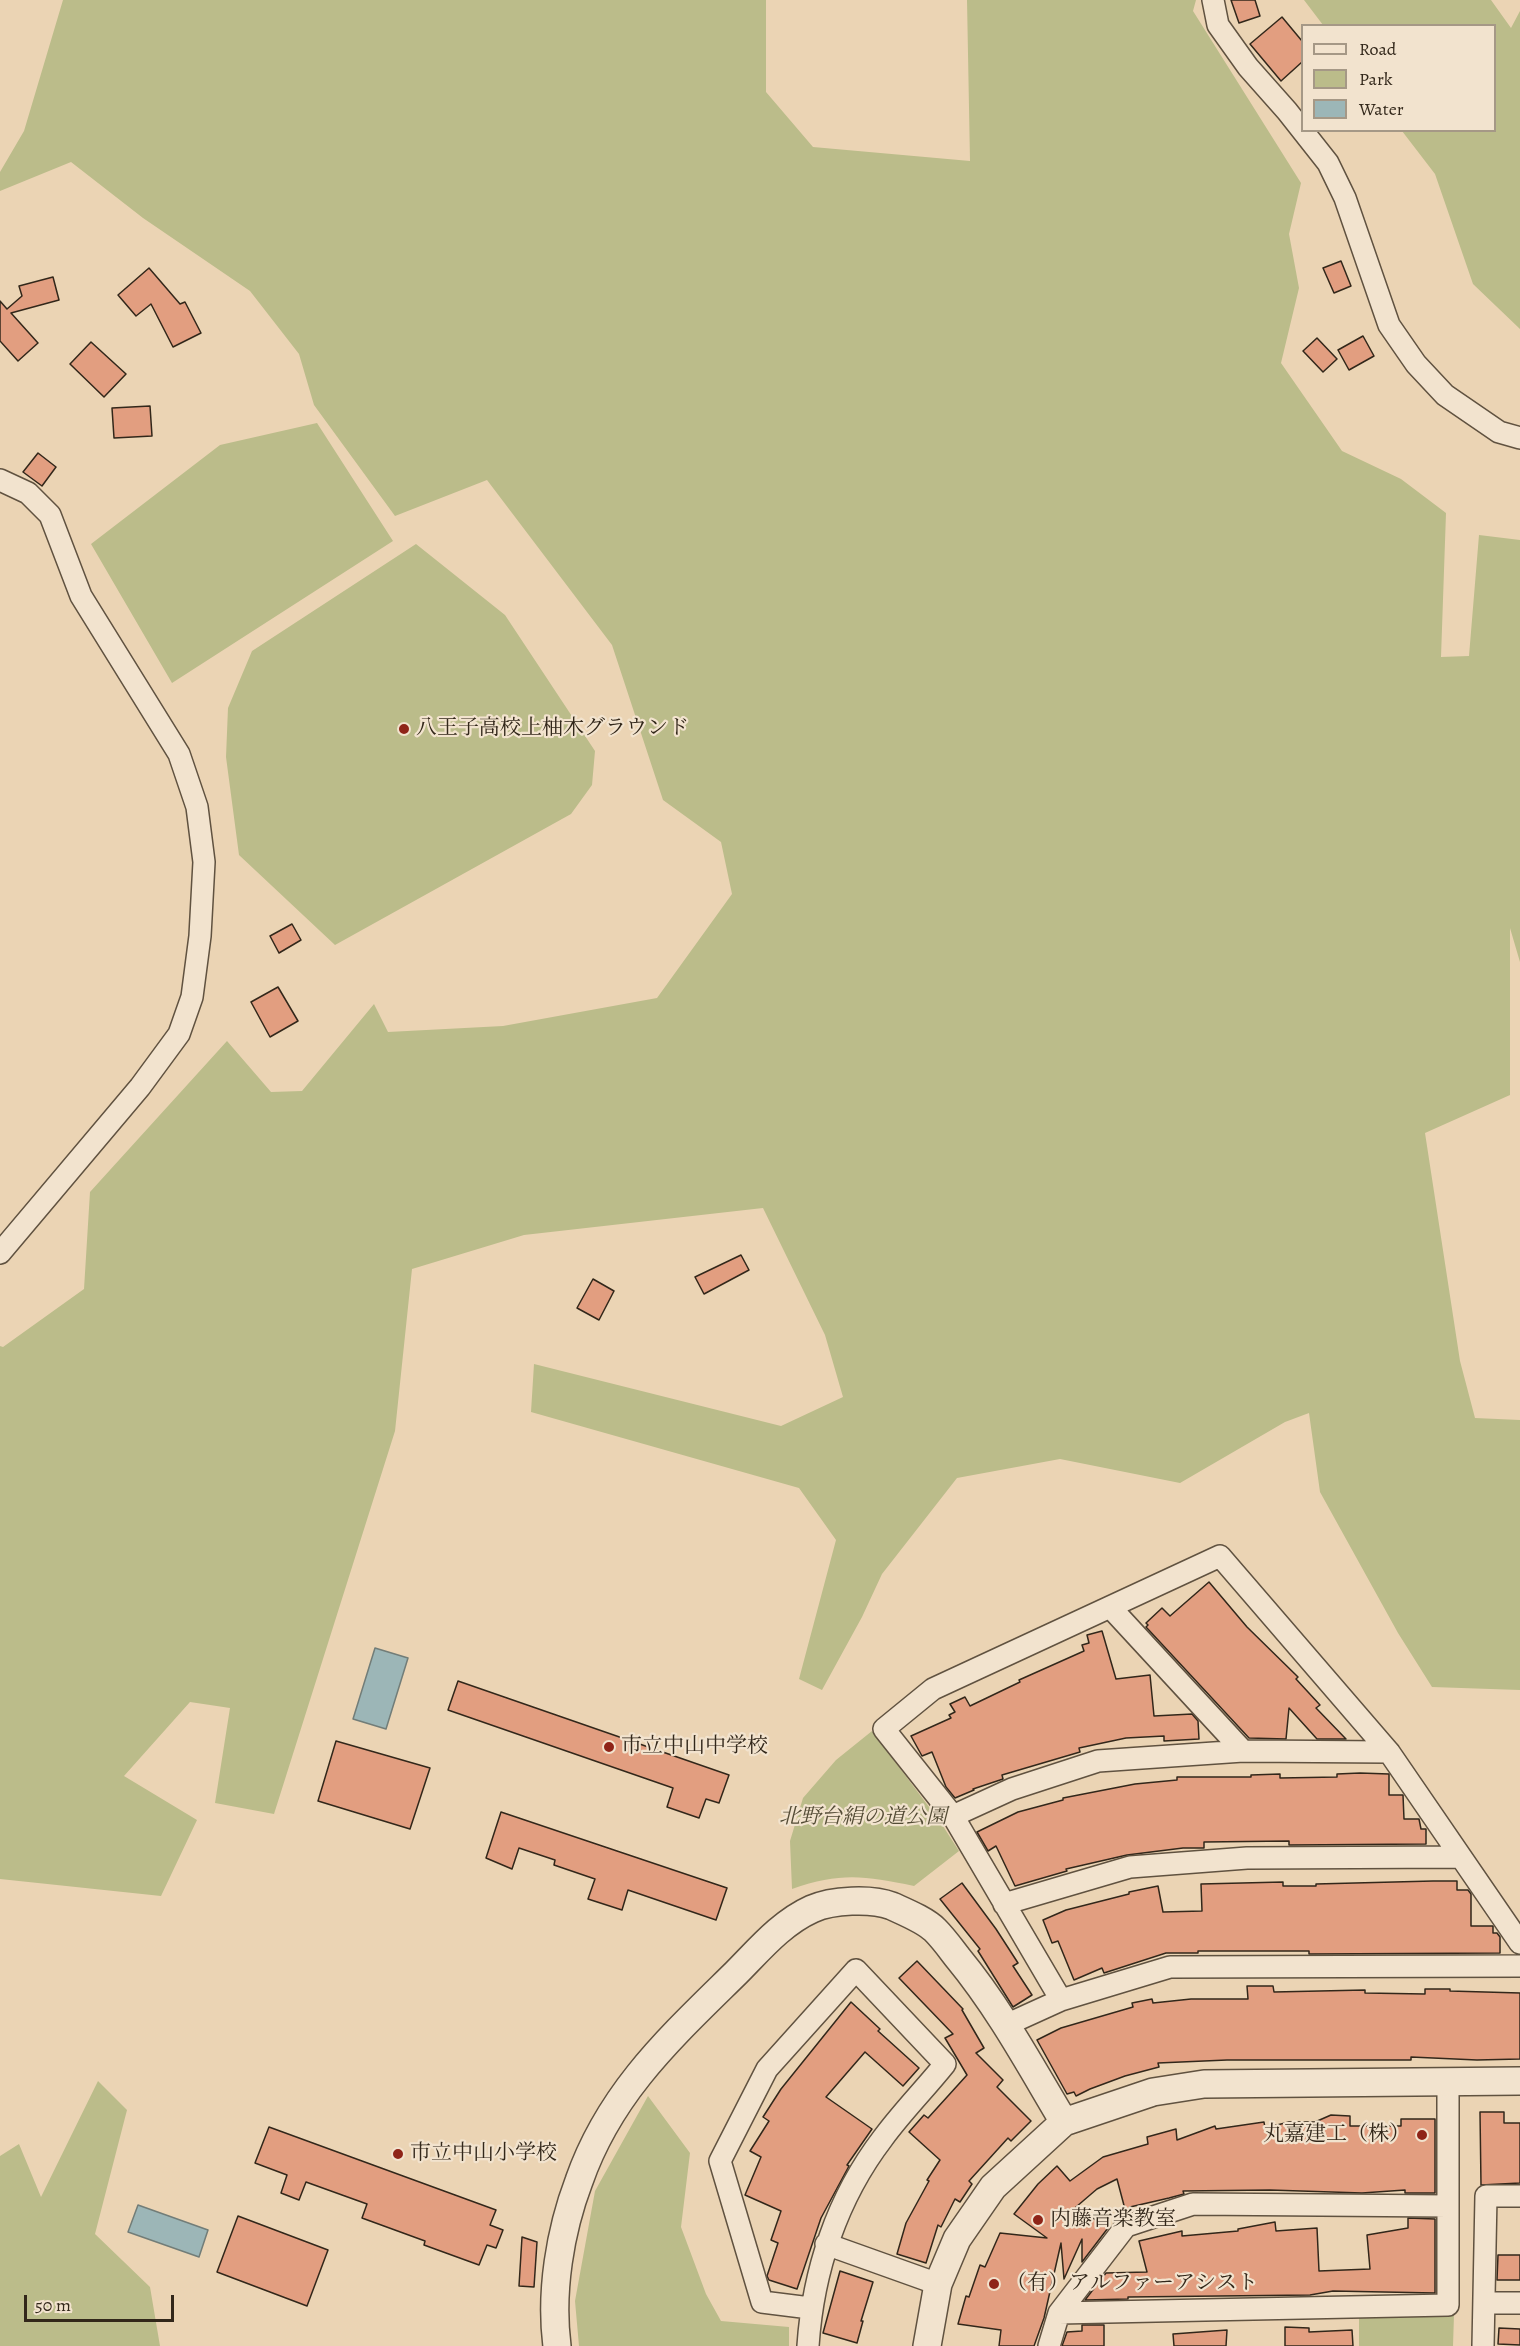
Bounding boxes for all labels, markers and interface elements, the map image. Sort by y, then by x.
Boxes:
legend [1301,24,1496,132]
text: Road [1359,37,1396,61]
text: Park [1359,67,1393,91]
text: Water [1359,97,1404,121]
place label: 八王子高校上柚木グラウンド [416,716,689,742]
marker: 八王子高校上柚木グラウンド [397,722,411,736]
place label: 市立中山中学校 [621,1734,768,1760]
marker: 市立中山中学校 [602,1740,616,1754]
park label: 北野台絹の道公園 [779,1805,947,1831]
place label: 丸嘉建工（株） [1263,2122,1410,2148]
marker: 丸嘉建工（株） [1415,2128,1429,2142]
place label: 市立中山小学校 [410,2141,557,2167]
marker: 市立中山小学校 [391,2147,405,2161]
place label: 内藤音楽教室 [1050,2207,1176,2233]
marker: 内藤音楽教室 [1031,2213,1045,2227]
place label: （有）アルファーアシスト [1006,2271,1258,2297]
marker: （有）アルファーアシスト [987,2277,1001,2291]
scale bar [27,2283,177,2321]
text: 50 m [35,2293,71,2317]

